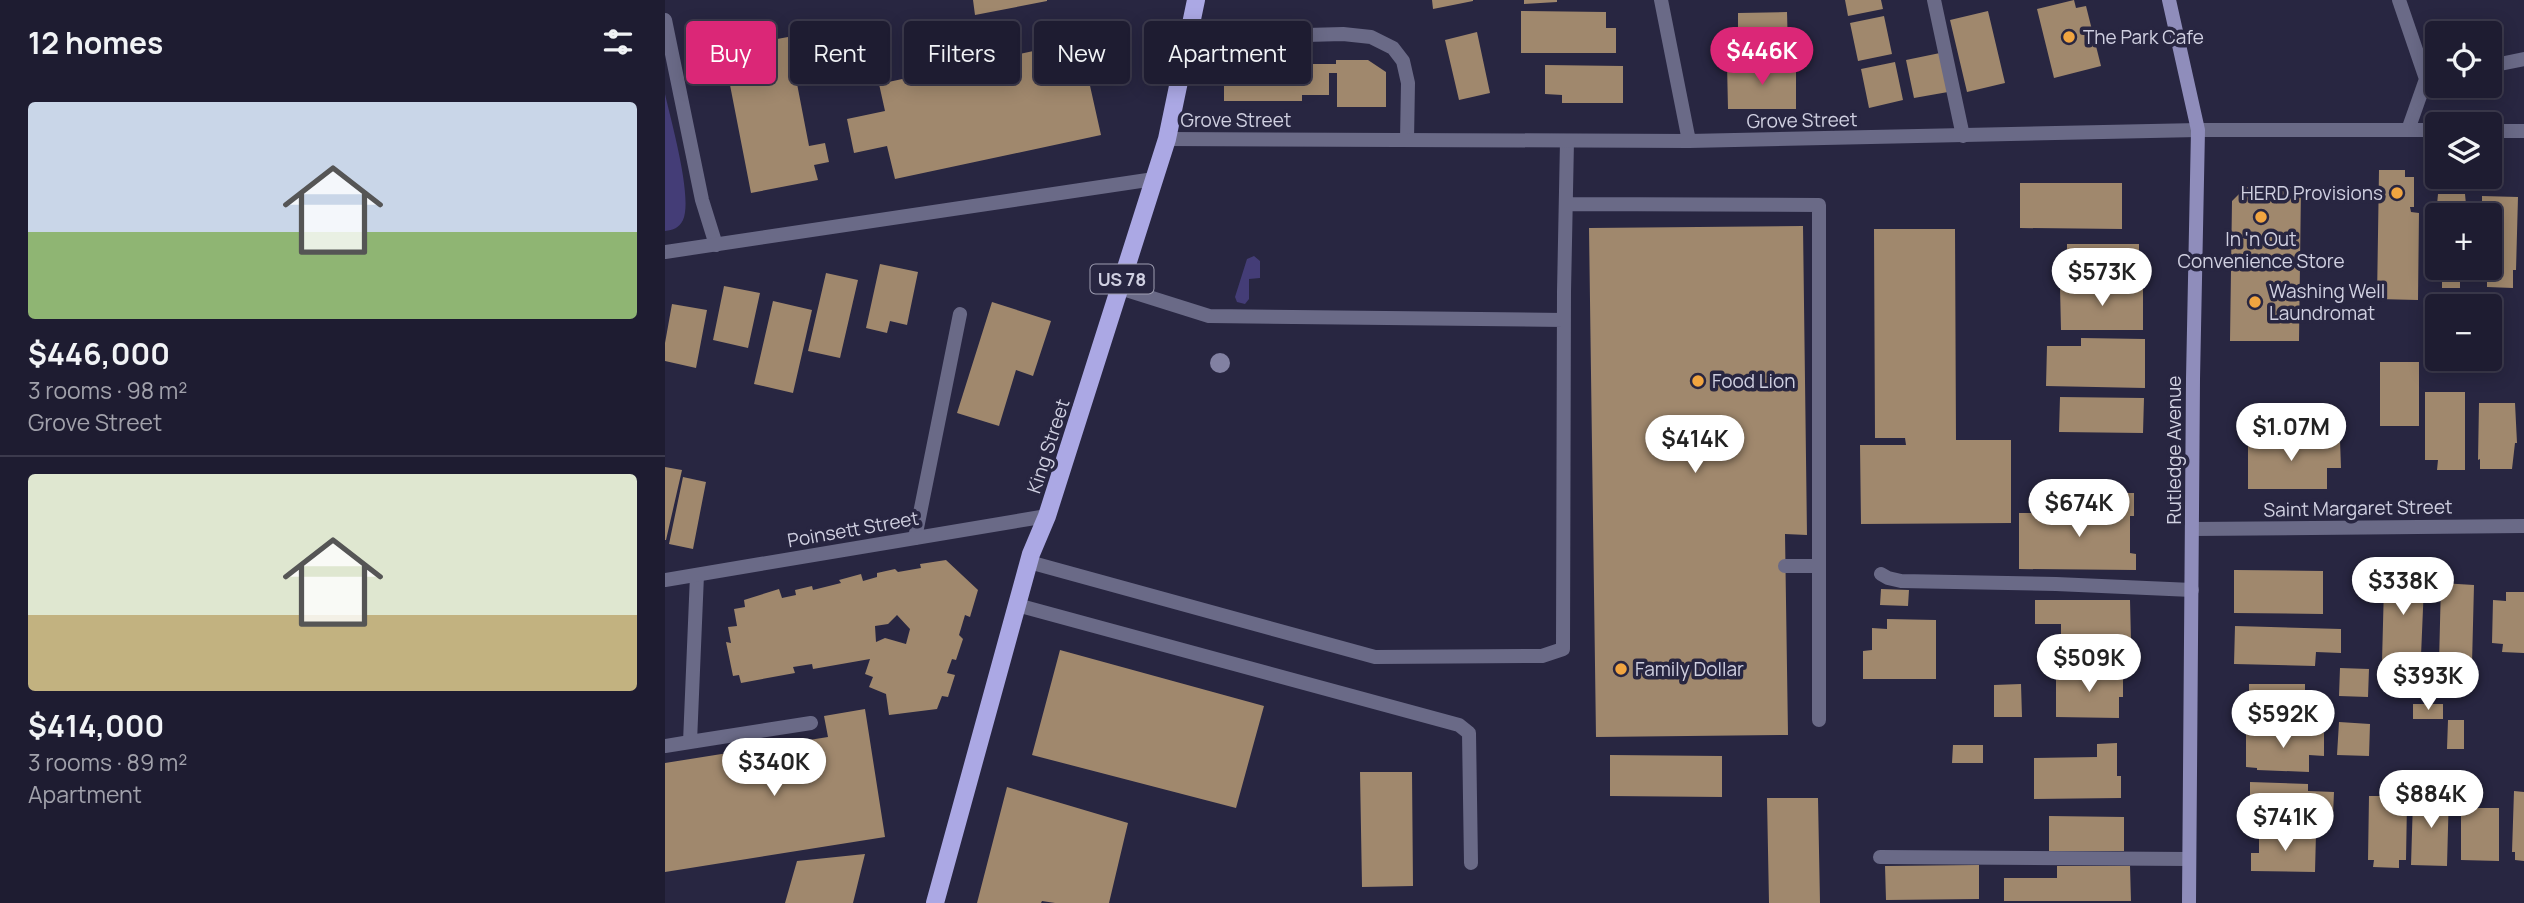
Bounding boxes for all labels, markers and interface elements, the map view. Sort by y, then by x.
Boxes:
chip: Buy [686,21,776,84]
chip: Rent [790,21,890,84]
chip: Filters [904,21,1020,84]
chip: New [1034,21,1130,84]
chip: Apartment [1144,21,1311,84]
map controls [2425,21,2502,371]
button: locate [2425,21,2502,98]
text: 12 homes [28,22,163,63]
icon: filters [599,23,637,61]
place label: The Park Cafe [2083,24,2204,50]
pin: $446K [1713,28,1811,87]
marker: The Park Cafe [2061,29,2077,45]
text: $446K [1726,34,1798,66]
street label: Grove Street [1746,106,1858,134]
street label: Grove Street [1181,107,1291,133]
button: layers [2425,112,2502,189]
icon: home [270,147,396,273]
place label: HERD Provisions [2241,180,2383,206]
marker: HERD Provisions [2389,185,2405,201]
button: + [2425,203,2502,280]
marker: In 'n Out Convenience Store [2253,209,2269,225]
place label: In 'n Out Convenience Store [2177,226,2345,274]
pin: $573K [2053,248,2151,308]
text: $573K [2068,255,2136,287]
road number: US 78 [1091,264,1154,293]
place label: Washing Well Laundromat [2269,278,2385,326]
marker: Washing Well Laundromat [2247,294,2263,310]
button: − [2425,294,2502,371]
text: $446,000 [28,333,170,374]
place label: Food Lion [1712,368,1795,394]
marker: Food Lion [1690,373,1706,389]
text: 3 rooms · 98 m² [28,374,188,406]
street label: Rutledge Avenue [2161,376,2187,524]
street label: King Street [1021,395,1075,497]
pin: $1.07M [2234,404,2348,463]
text: Grove Street [28,406,162,438]
text: $1.07M [2252,410,2330,442]
pin: $414K [1646,416,1744,475]
text: $414K [1661,422,1729,454]
pin: $674K [2030,480,2128,539]
text: $674K [2045,486,2113,518]
street label: Saint Margaret Street [2263,493,2453,523]
street label: Poinsett Street [785,505,921,553]
icon: home [270,519,396,645]
pin: $338K [2354,558,2452,617]
text: $338K [2368,564,2438,596]
pin: $509K [2040,634,2138,694]
text: $509K [2053,641,2125,673]
pin: $393K [2379,652,2477,712]
place label: Family Dollar [1635,656,1744,682]
text: $393K [2393,659,2463,691]
marker: Family Dollar [1613,661,1629,677]
pin: $592K [2234,690,2332,750]
text: $592K [2248,697,2318,729]
text: $414,000 [28,705,164,746]
pin: $340K [725,738,823,798]
text: $340K [738,745,810,777]
text: 3 rooms · 89 m² [28,746,188,778]
pin: $884K [2382,770,2480,830]
text: $884K [2395,777,2467,809]
text: Apartment [28,778,142,810]
pin: $741K [2236,794,2334,853]
text: $741K [2253,800,2317,832]

